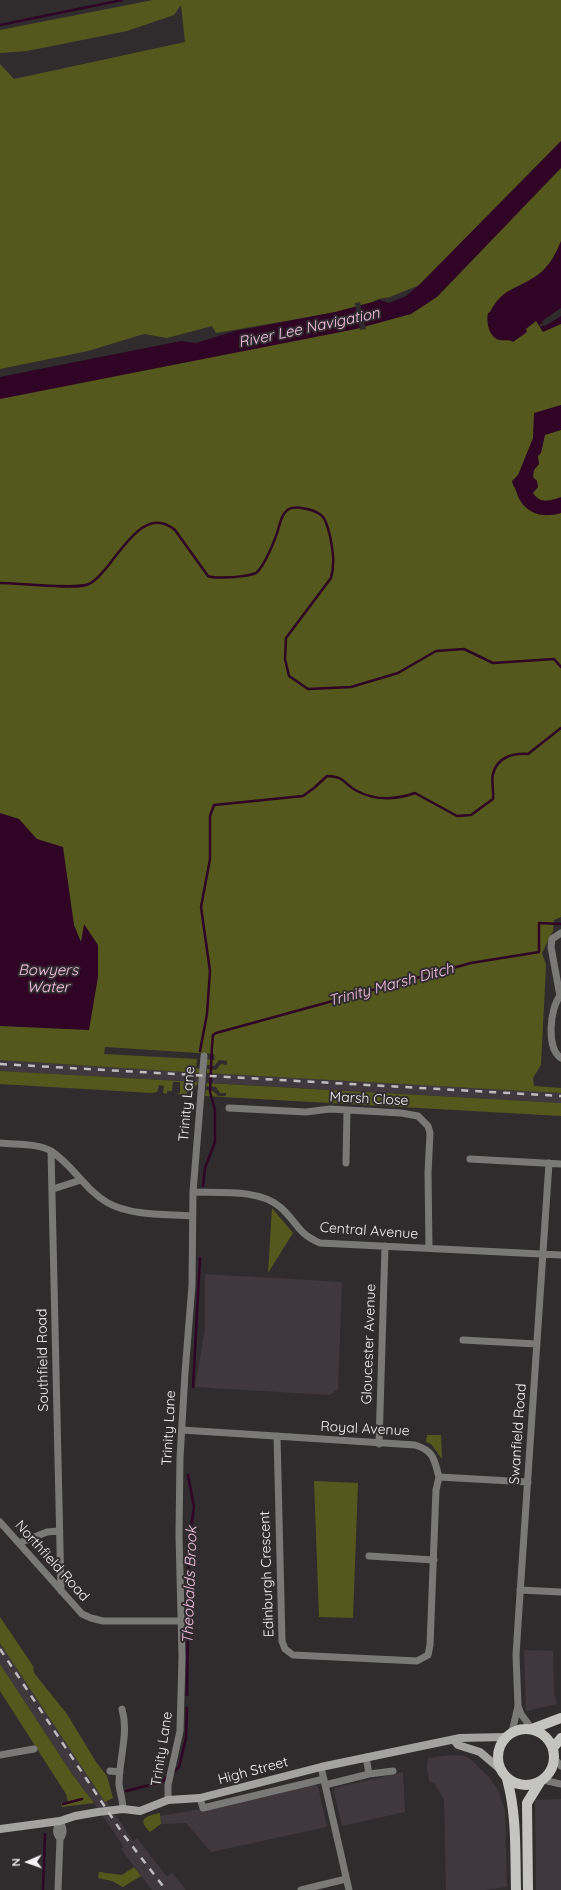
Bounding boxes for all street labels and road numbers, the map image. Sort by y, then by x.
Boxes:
street label: Trinity Lane [175,1066,199,1142]
street label: Marsh Close [329,1089,409,1109]
street label: Central Avenue [319,1219,419,1243]
street label: Gloucester Avenue [359,1283,379,1405]
street label: Southfield Road [34,1308,52,1412]
street label: Swanfield Road [506,1383,530,1485]
street label: Trinity Lane [159,1390,179,1466]
street label: Royal Avenue [320,1418,410,1440]
street label: Edinburgh Crescent [256,1511,278,1637]
street label: Northfield Road [11,1517,93,1605]
street label: Trinity Lane [148,1710,176,1788]
street label: High Street [216,1754,290,1788]

